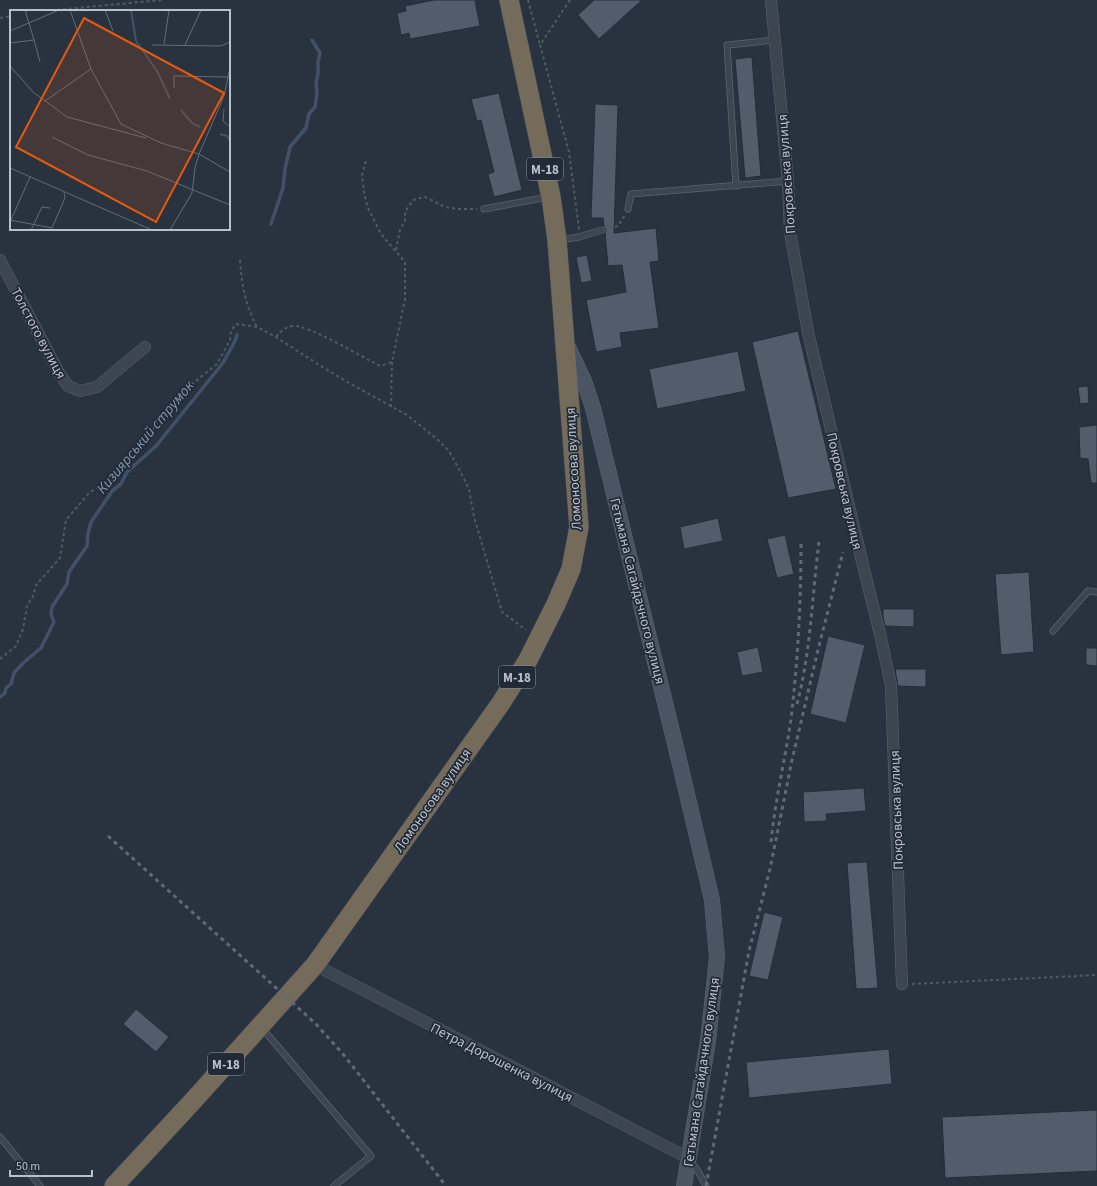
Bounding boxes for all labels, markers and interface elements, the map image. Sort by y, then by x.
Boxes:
inset map [10,10,230,230]
street label: Покровська вулиця [773,113,801,234]
road number: М-18 [527,158,563,180]
street label: Толстого вулиця [6,284,71,383]
water label: Кизиярський струмок [92,375,200,499]
street label: Ломоносова вулиця [561,407,587,531]
street label: Покровська вулиця [821,431,867,552]
street label: Гетьмана Сагайдачного вулиця [604,496,670,686]
road number: М-18 [499,666,535,688]
street label: Ломоносова вулиця [389,745,476,857]
street label: Покровська вулиця [885,750,909,870]
street label: Гетьмана Сагайдачного вулиця [679,976,725,1168]
street label: Петра Дорошенка вулиця [427,1018,576,1108]
road number: М-18 [208,1053,244,1075]
scale bar [10,1152,92,1178]
text: 50 m [16,1158,40,1175]

